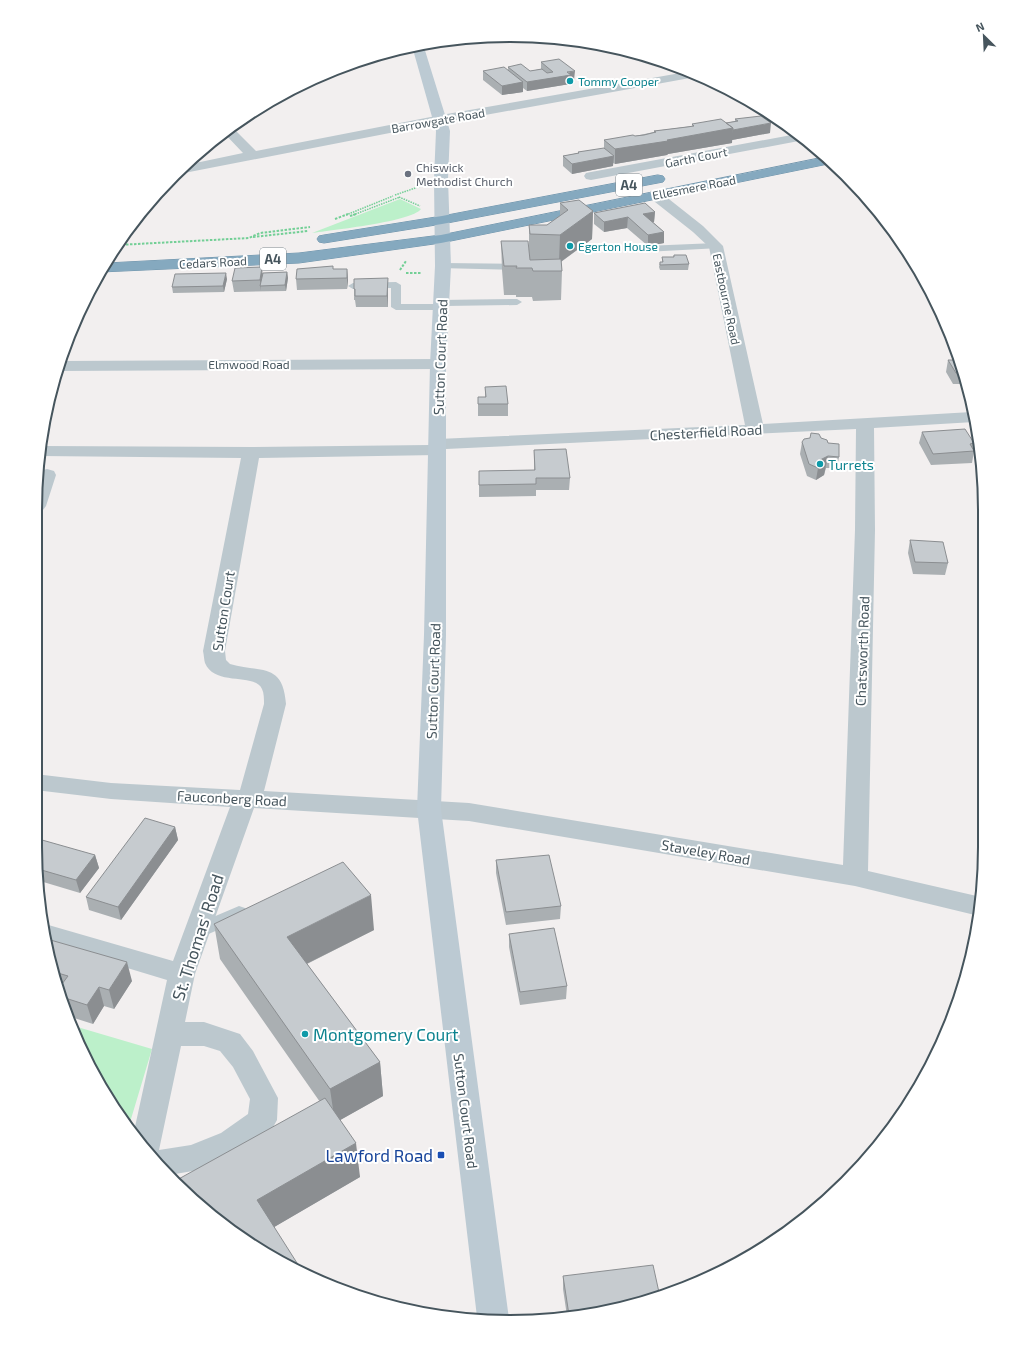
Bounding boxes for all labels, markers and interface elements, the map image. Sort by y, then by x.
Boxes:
north arrow [964,16,1004,56]
text: N [973,19,986,34]
place label: Tommy Cooper [578,74,659,88]
marker: Tommy Cooper [565,76,575,86]
street label: Barrowgate Road [390,105,486,135]
street label: Garth Court [664,144,729,170]
place label: Chiswick Methodist Church [416,160,513,188]
marker: Chiswick Methodist Church [403,169,413,179]
street label: Ellesmere Road [651,172,737,202]
road number: A4 [616,174,642,196]
place label: Egerton House [578,239,658,253]
marker: Egerton House [565,241,575,251]
road number: A4 [260,248,286,270]
street label: Eastbourne Road [710,252,744,346]
street label: Cedars Road [179,253,247,271]
street label: Sutton Court Road [429,299,451,415]
street label: Elmwood Road [208,357,290,371]
street label: Chesterfield Road [649,421,763,443]
place label: Turrets [828,456,874,473]
marker: Turrets [815,459,825,469]
street label: Sutton Court [208,570,238,652]
street label: Chatsworth Road [852,596,872,706]
street label: Sutton Court Road [422,623,444,739]
street label: Fauconberg Road [177,787,287,809]
street label: Staveley Road [660,836,752,868]
street label: St. Thomas' Road [167,871,227,1003]
place label: Montgomery Court [313,1024,459,1045]
marker: Montgomery Court [300,1029,310,1039]
street label: Sutton Court Road [450,1052,482,1170]
place label: Lawford Road [326,1145,433,1165]
marker: Lawford Road [436,1150,446,1160]

